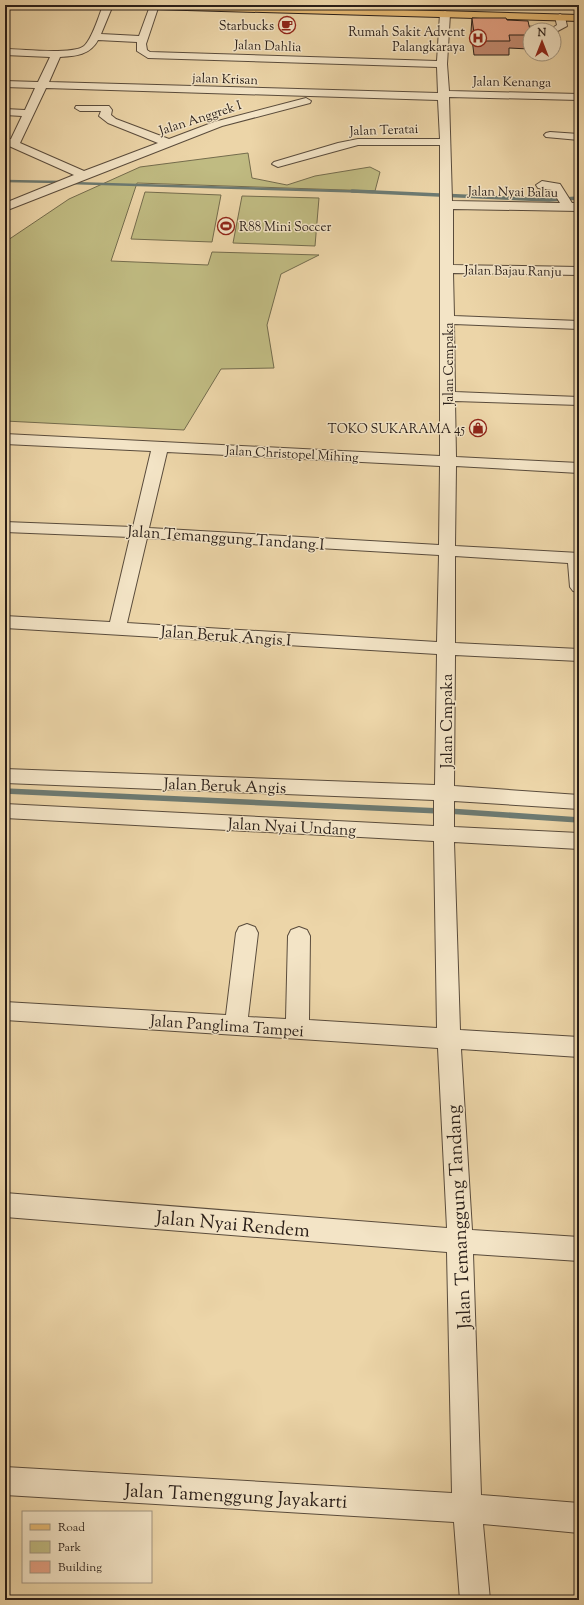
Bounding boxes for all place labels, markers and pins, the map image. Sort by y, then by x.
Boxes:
cafe icon: Starbucks [277,15,297,35]
place label: Starbucks [219,18,274,36]
place label: Rumah Sakit Advent Palangkaraya [348,24,466,57]
hospital icon: Rumah Sakit Advent Palangkaraya [468,28,488,48]
sports icon: R88 Mini Soccer [216,216,236,236]
place label: R88 Mini Soccer [239,219,332,237]
shop icon: TOKO SUKARAMA 45 [468,418,488,438]
place label: TOKO SUKARAMA 45 [328,421,466,439]

